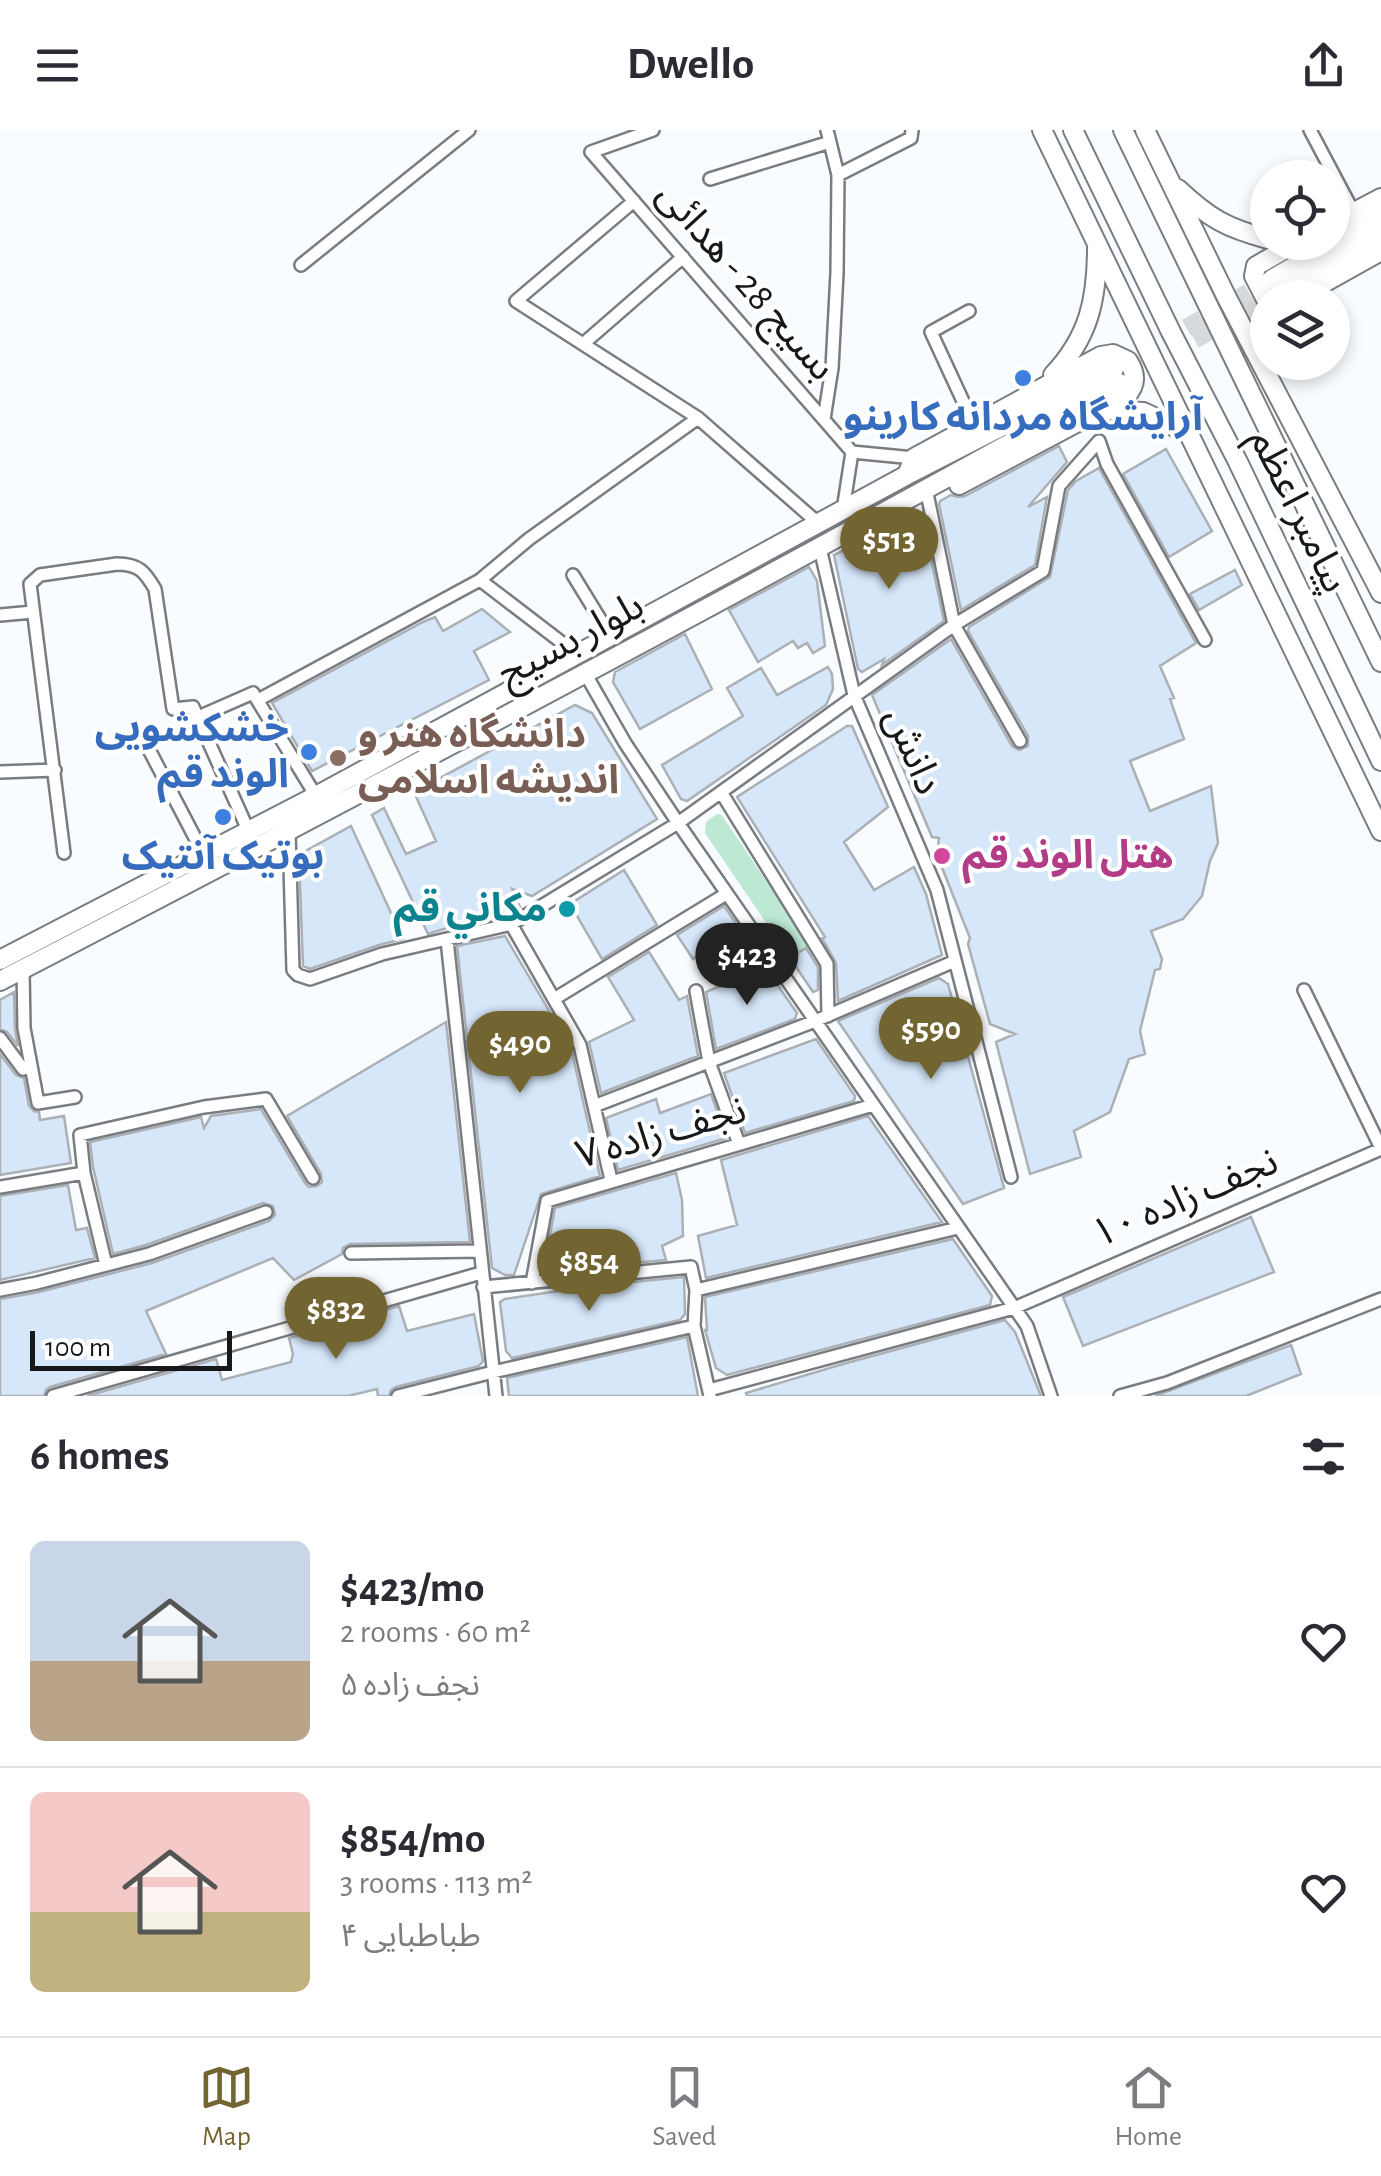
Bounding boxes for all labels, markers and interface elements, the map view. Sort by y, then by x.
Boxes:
icon: menu [30,38,85,93]
icon: share [1296,38,1351,93]
text: Dwello [627,42,754,87]
map controls [1250,160,1350,380]
button: locate [1250,160,1350,260]
street label: بسیج 28 - هدائی [643,174,843,393]
button: layers [1250,280,1350,380]
marker: آرایشگاه مردانه کارینو [1012,367,1034,389]
place label: آرایشگاه مردانه کارینو [843,395,1204,440]
street label: پیامبر اعظم [1235,423,1356,602]
pin: $513 [830,507,948,592]
text: $513 [862,523,916,555]
street label: بلوار بسیج [492,585,654,702]
street label: دانش [876,702,949,801]
place label: خشکشویی الوند قم [95,709,289,803]
place label: دانشگاه هنر و اندیشه اسلامی [358,712,619,802]
marker: خشکشویی الوند قم [298,741,320,763]
marker: دانشگاه هنر و اندیشه اسلامی [327,747,349,769]
marker: بوتیک آنتیک [212,806,234,828]
place label: بوتیک آنتیک [122,834,324,878]
place label: هتل الوند قم [962,835,1174,884]
marker: هتل الوند قم [931,845,953,867]
place label: مكاني قم [393,888,547,939]
marker: مكاني قم [556,898,578,920]
pin: $423 [688,923,806,1008]
text: $423 [717,939,777,971]
pin: $590 [872,997,990,1082]
pin: $490 [461,1011,579,1096]
text: $590 [901,1013,961,1045]
text: $490 [489,1027,551,1059]
street label: نجف زاده ۷ [572,1090,751,1178]
street label: نجف زاده ۱۰ [1086,1141,1285,1257]
pin: $854 [530,1229,648,1314]
text: $854 [559,1245,619,1277]
pin: $832 [277,1277,395,1362]
text: $832 [306,1293,366,1325]
scale bar [30,1326,232,1370]
text: 100 m [45,1334,111,1362]
icon: filters [1296,1429,1351,1484]
text: 6 homes [30,1435,169,1477]
text: $423/mo [340,1567,484,1609]
icon: home [110,1581,230,1701]
icon: heart [1296,1614,1351,1669]
text: 2 rooms · 60 m² [340,1616,531,1648]
text: نجف زاده ۵ [340,1669,480,1701]
text: $854/mo [340,1818,485,1860]
icon: home [110,1832,230,1952]
icon: heart [1296,1865,1351,1920]
text: 3 rooms · 113 m² [340,1867,532,1899]
text: طباطبایی ۴ [340,1920,481,1952]
tab: Map [199,2060,254,2154]
tab: Saved [652,2060,716,2154]
tab: Home [1115,2060,1182,2154]

